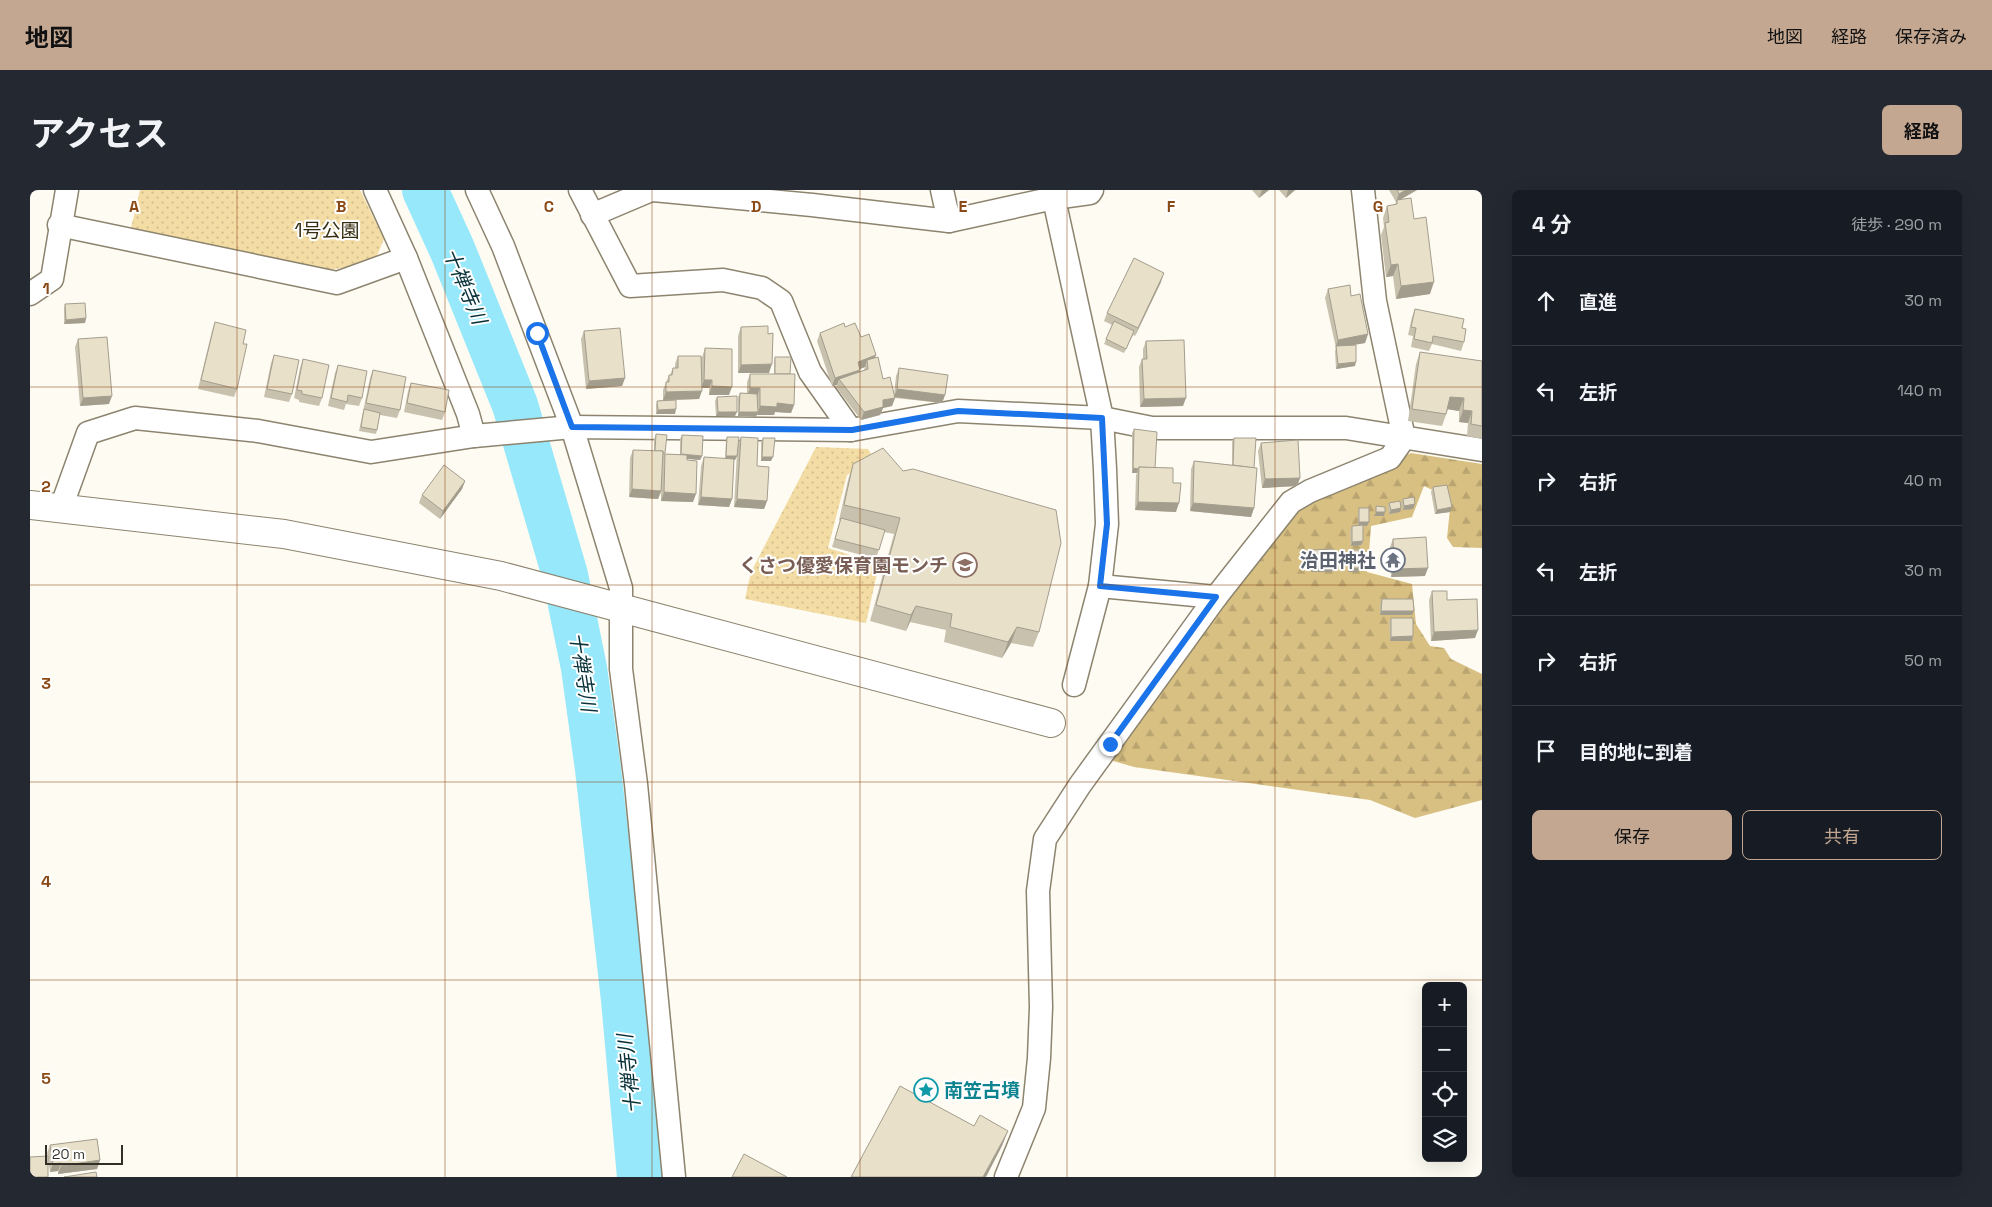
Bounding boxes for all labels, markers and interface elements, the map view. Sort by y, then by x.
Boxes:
text: 地図 [25,22,73,53]
text: 地図 [1767,25,1803,48]
text: 経路 [1831,25,1867,48]
text: 保存済み [1895,25,1967,48]
button: 経路 [1882,105,1962,155]
text: アクセス [30,112,168,156]
text: A [129,196,139,217]
text: B [336,196,346,217]
text: C [544,196,554,217]
text: D [751,196,761,217]
text: E [959,196,968,217]
text: F [1167,196,1176,217]
text: G [1373,196,1383,217]
text: 4 分 [1532,211,1572,238]
text: 徒歩 · 290 m [1851,214,1942,235]
park label: 1号公園 [295,218,359,243]
water label: 十禅寺川 [437,244,493,330]
text: 1 [42,278,50,299]
icon: ahead [1532,287,1560,315]
text: 直進 [1579,290,1617,315]
text: 30 m [1904,290,1942,311]
route start [526,322,549,345]
icon: left [1532,377,1560,405]
text: 左折 [1579,380,1617,405]
text: 140 m [1897,380,1942,401]
icon: right [1532,467,1560,495]
text: 右折 [1579,470,1617,495]
text: 40 m [1904,470,1942,491]
text: 2 [41,476,51,497]
temple icon: 治田神社 [1380,547,1406,573]
place label: 治田神社 [1300,548,1376,573]
school or university icon: くさつ優愛保育園モンチ [952,552,978,578]
place label: くさつ優愛保育園モンチ [739,553,948,578]
icon: left [1532,557,1560,585]
text: 左折 [1579,560,1617,585]
text: 30 m [1904,560,1942,581]
water label: 十禅寺川 [564,630,602,716]
icon: right [1532,647,1560,675]
text: 右折 [1579,650,1617,675]
text: 50 m [1904,650,1942,671]
text: 3 [41,673,51,694]
route end [1099,733,1122,756]
icon: arrive [1532,737,1560,765]
text: 目的地に到着 [1579,740,1693,765]
button: 保存 [1532,810,1732,860]
button: 共有 [1742,810,1942,860]
text: 4 [41,871,51,892]
map controls [1422,982,1467,1162]
button: + [1422,982,1467,1027]
button: − [1422,1027,1467,1072]
water label: 十禅寺川 [612,1031,646,1115]
text: 5 [41,1068,51,1089]
button: locate [1422,1072,1467,1117]
place icon: 南笠古墳 [913,1077,939,1103]
place label: 南笠古墳 [944,1078,1020,1103]
button: layers [1422,1117,1467,1162]
scale bar [45,1142,122,1165]
text: 20 m [52,1145,85,1163]

